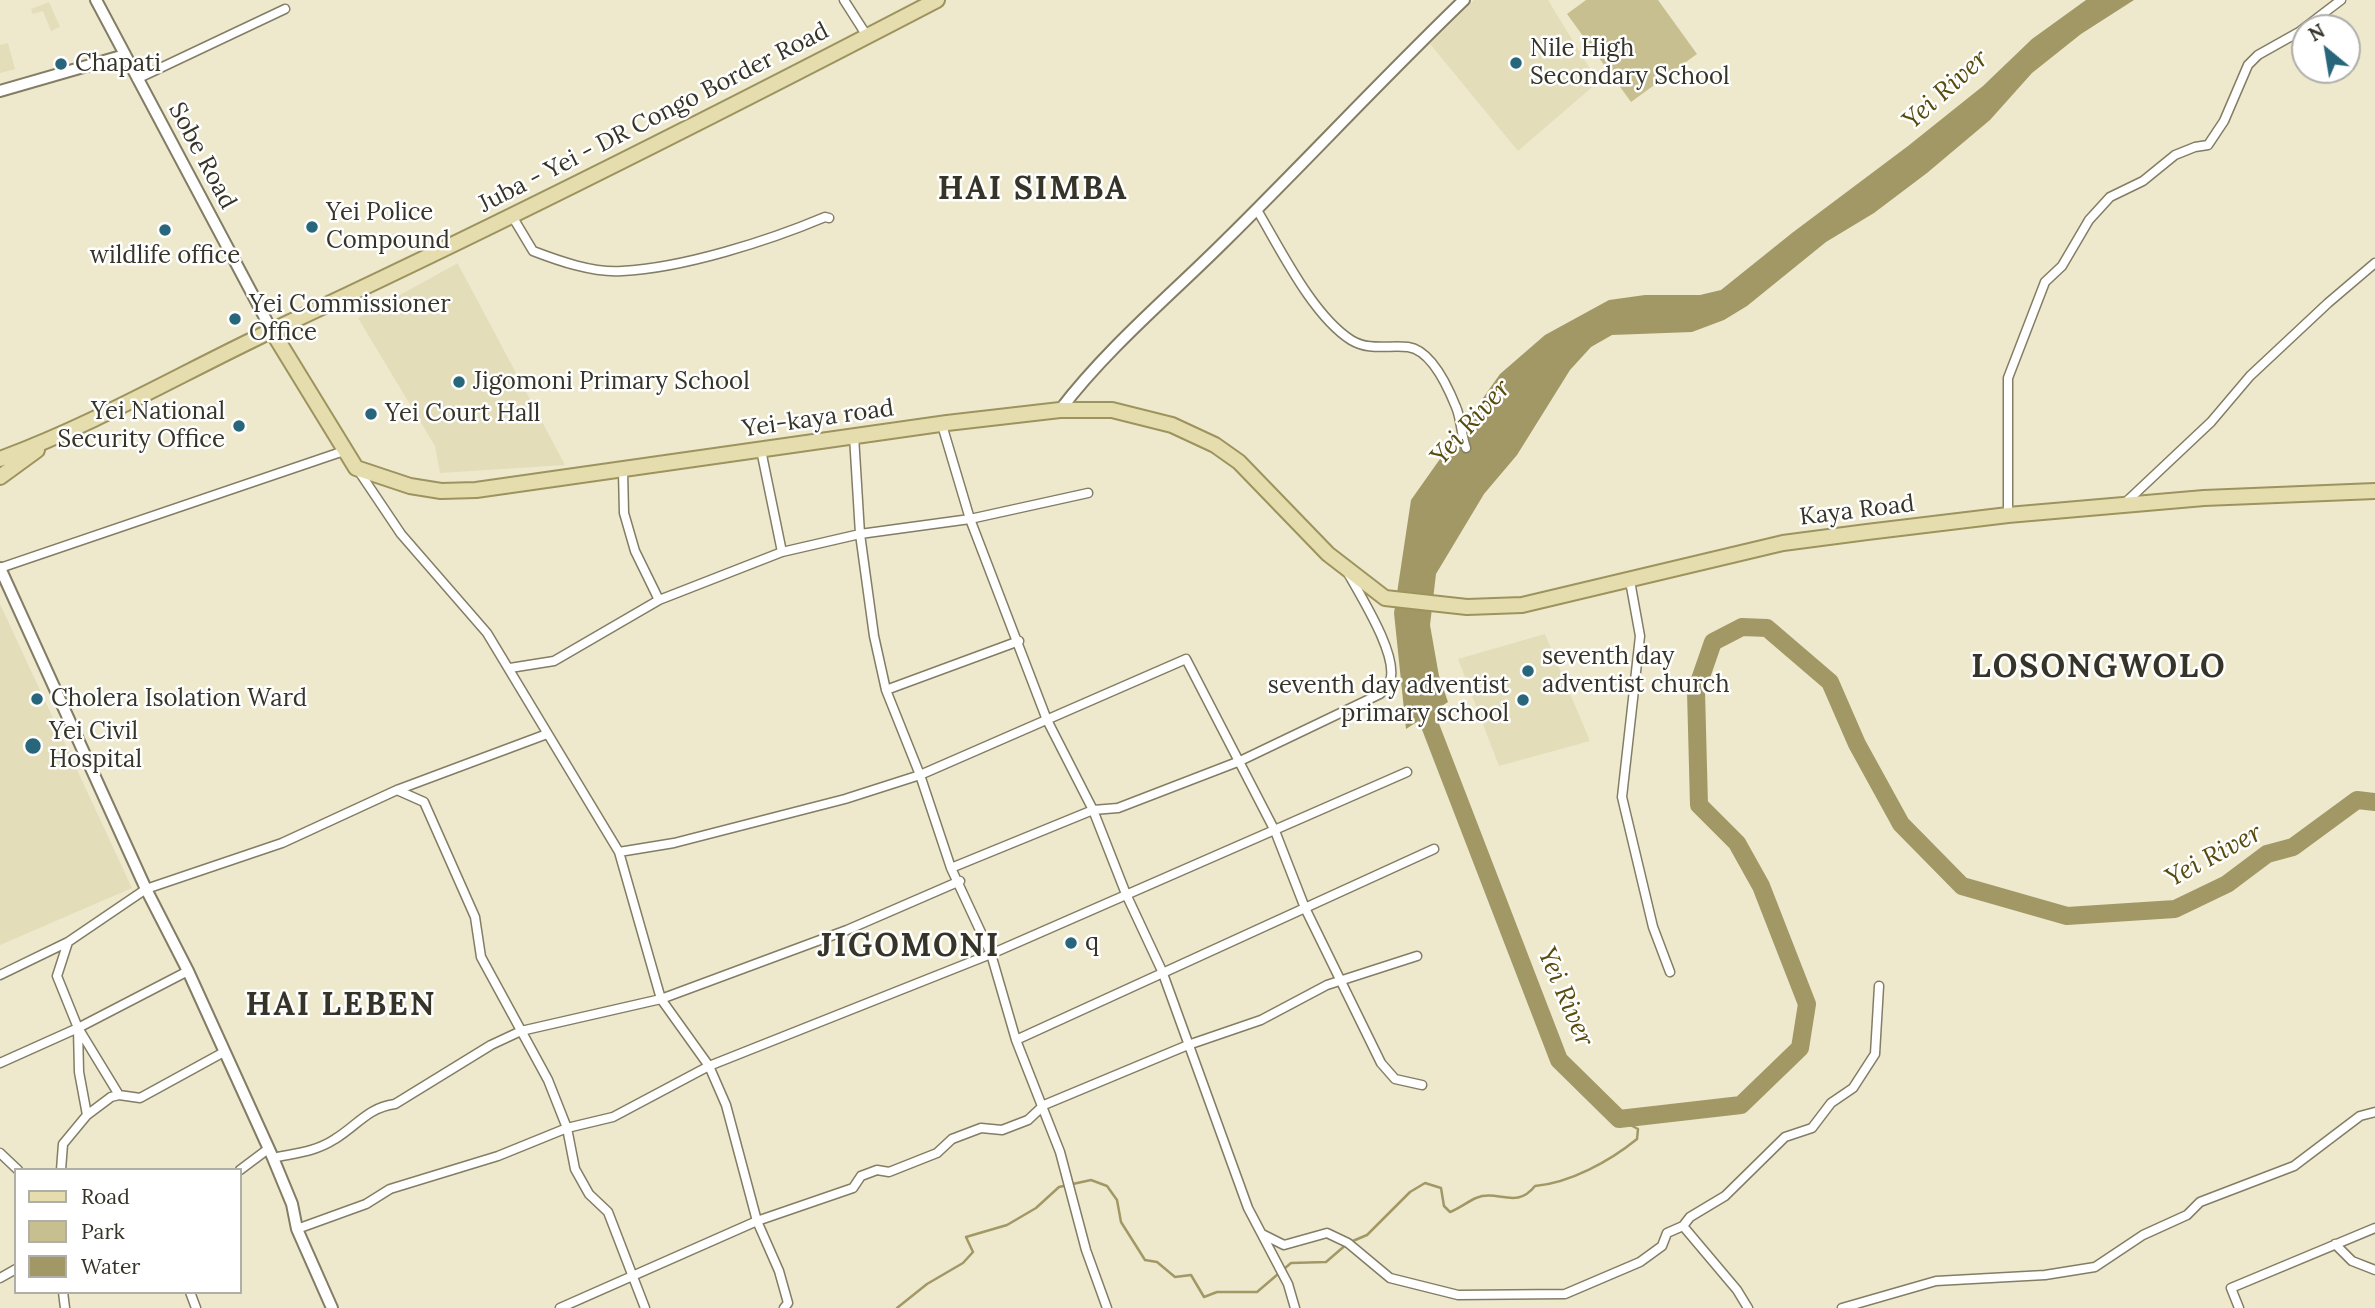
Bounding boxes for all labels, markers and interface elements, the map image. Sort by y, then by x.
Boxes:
north arrow [2291,14,2361,84]
street label: Juba - Yei - DR Congo Border Road [474,17,834,219]
text: N [2304,18,2329,47]
place label: Nile High Secondary School [1530,35,1730,91]
water label: Yei River [1897,43,1995,137]
place label: Chapati [75,50,161,78]
marker: Nile High Secondary School [1508,55,1524,71]
marker: Chapati [53,56,69,72]
street label: Sobe Road [162,98,242,214]
district label: HAI SIMBA [939,171,1127,209]
place label: Yei Police Compound [326,199,450,255]
marker: Yei Police Compound [304,219,320,235]
marker: wildlife office [157,222,173,238]
place label: wildlife office [90,242,240,270]
place label: Yei Commissioner Office [249,291,451,347]
marker: Yei Commissioner Office [227,311,243,327]
place label: Jigomoni Primary School [473,368,750,396]
marker: Jigomoni Primary School [451,374,467,390]
water label: Yei River [1424,374,1518,472]
street label: Yei-kaya road [740,394,896,444]
place label: Yei National Security Office [58,398,225,454]
place label: Yei Court Hall [385,400,540,428]
marker: Yei Court Hall [363,406,379,422]
marker: Yei National Security Office [231,418,247,434]
street label: Kaya Road [1798,490,1916,532]
place label: seventh day adventist church [1542,643,1730,699]
district label: LOSONGWOLO [1973,649,2225,687]
marker: seventh day adventist church [1520,663,1536,679]
place label: seventh day adventist primary school [1268,672,1509,728]
place label: Cholera Isolation Ward [51,685,307,713]
marker: Cholera Isolation Ward [29,691,45,707]
marker: seventh day adventist primary school [1515,692,1531,708]
place label: Yei Civil Hospital [49,718,142,774]
marker: Yei Civil Hospital [23,736,43,756]
water label: Yei River [2160,818,2268,894]
district label: JIGOMONI [819,928,999,966]
place label: q [1085,929,1099,957]
marker: q [1063,935,1079,951]
water label: Yei River [1530,943,1600,1051]
district label: HAI LEBEN [247,987,435,1025]
legend [14,1168,242,1294]
text: Road [81,1183,130,1210]
text: Park [81,1218,125,1245]
text: Water [81,1253,140,1280]

